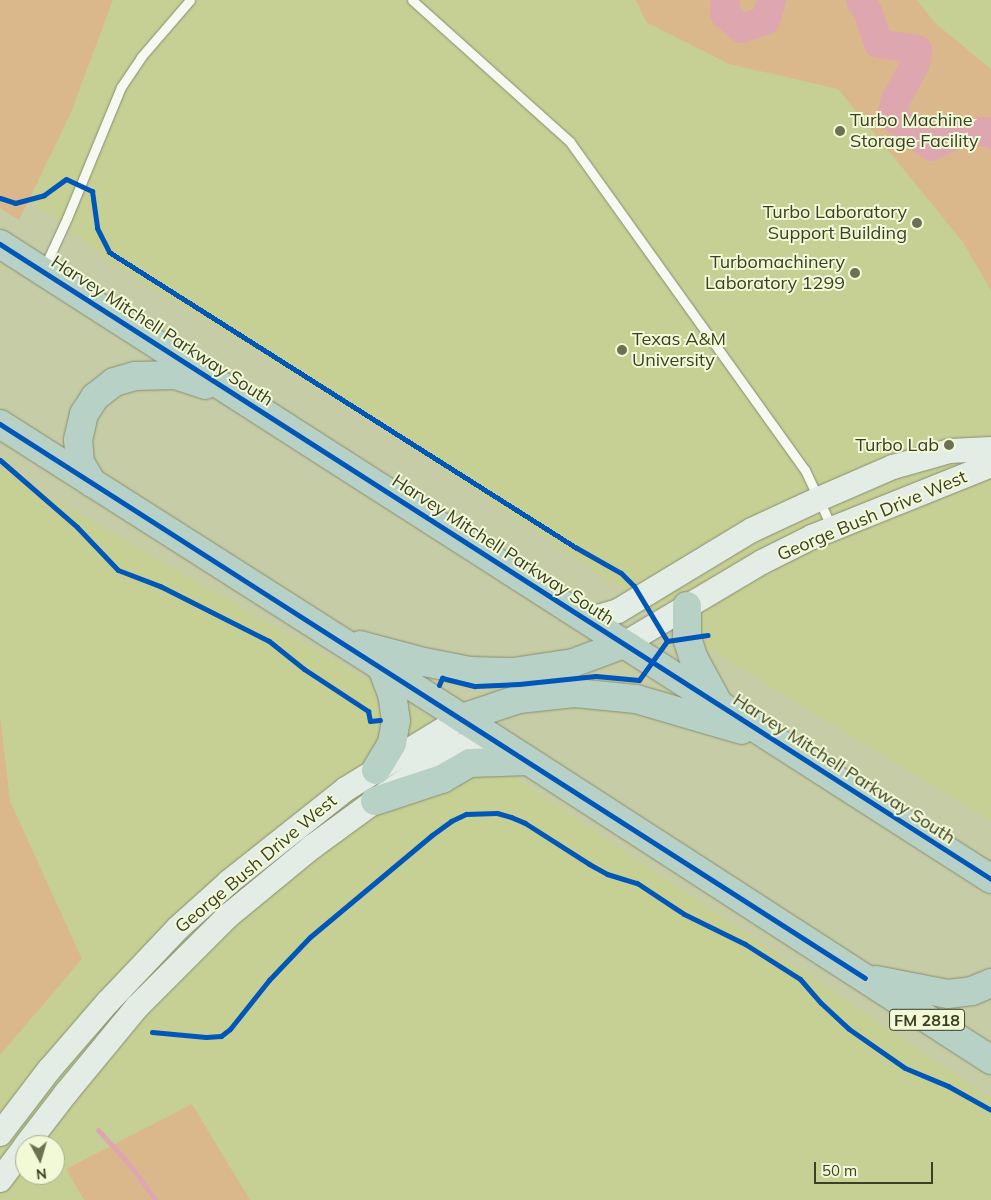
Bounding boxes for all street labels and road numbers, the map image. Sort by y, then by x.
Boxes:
street label: Harvey Mitchell Parkway South [47,251,277,411]
street label: George Bush Drive West [774,466,970,566]
street label: Harvey Mitchell Parkway South [388,470,618,630]
street label: Harvey Mitchell Parkway South [729,689,959,849]
street label: George Bush Drive West [171,790,341,938]
road number: FM 2818 [888,1006,966,1034]

